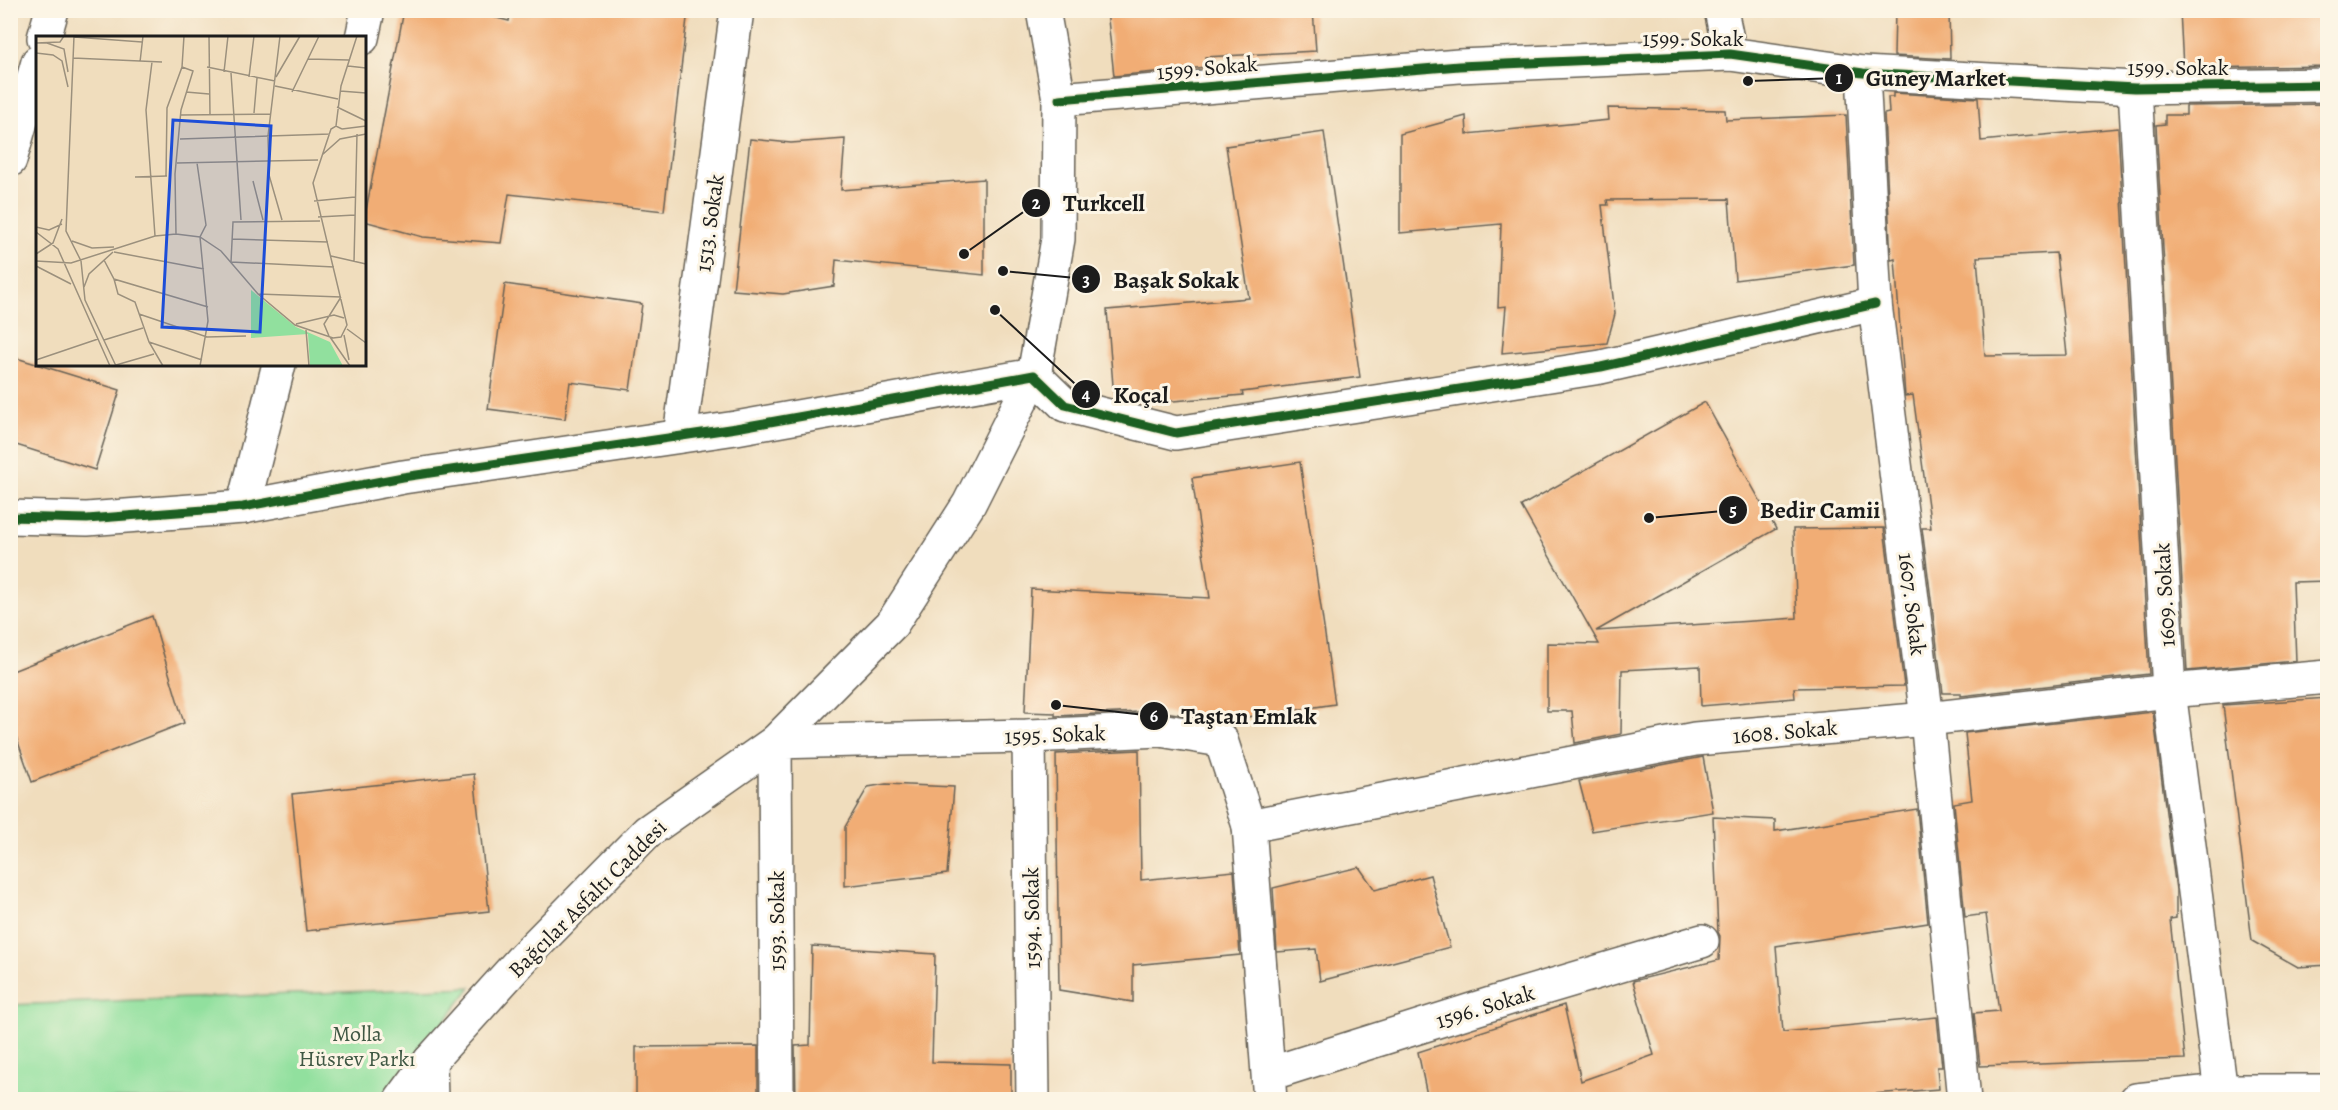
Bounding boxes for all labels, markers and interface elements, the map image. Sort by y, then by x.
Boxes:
street label: 1599. Sokak [1642,24,1744,54]
inset map [36,36,366,366]
street label: 1599. Sokak [1155,49,1259,87]
street label: 1599. Sokak [2127,53,2229,83]
callout: Guney Market [1824,57,2018,99]
text: Guney Market [1866,62,2006,94]
text: 1 [1836,66,1843,90]
street label: 1513. Sokak [688,172,732,274]
callout: Turkcell [1021,182,1157,224]
text: Turkcell [1063,187,1146,219]
text: 2 [1032,191,1041,215]
callout: Başak Sokak [1071,258,1251,300]
text: Başak Sokak [1113,264,1239,296]
text: 3 [1082,268,1090,292]
callout: Koçal [1071,373,1181,415]
text: Koçal [1113,379,1169,411]
text: 4 [1082,382,1091,406]
callout: Bedir Camii [1718,489,1892,531]
text: Bedir Camii [1760,494,1880,526]
text: 5 [1729,498,1737,522]
street label: 1609. Sokak [2147,542,2183,648]
street label: 1607. Sokak [1891,551,1933,657]
callout: Taştan Emlak [1139,695,1329,737]
text: Taştan Emlak [1181,700,1317,732]
text: 6 [1150,704,1158,728]
street label: 1608. Sokak [1732,712,1839,751]
street label: 1595. Sokak [1004,718,1106,752]
street label: Bağcılar Asfaltı Caddesi [502,813,674,985]
street label: 1594. Sokak [1016,867,1048,969]
street label: 1593. Sokak [762,871,792,971]
street label: 1596. Sokak [1432,978,1538,1036]
park label: Molla Hüsrev Parkı [298,1019,416,1074]

